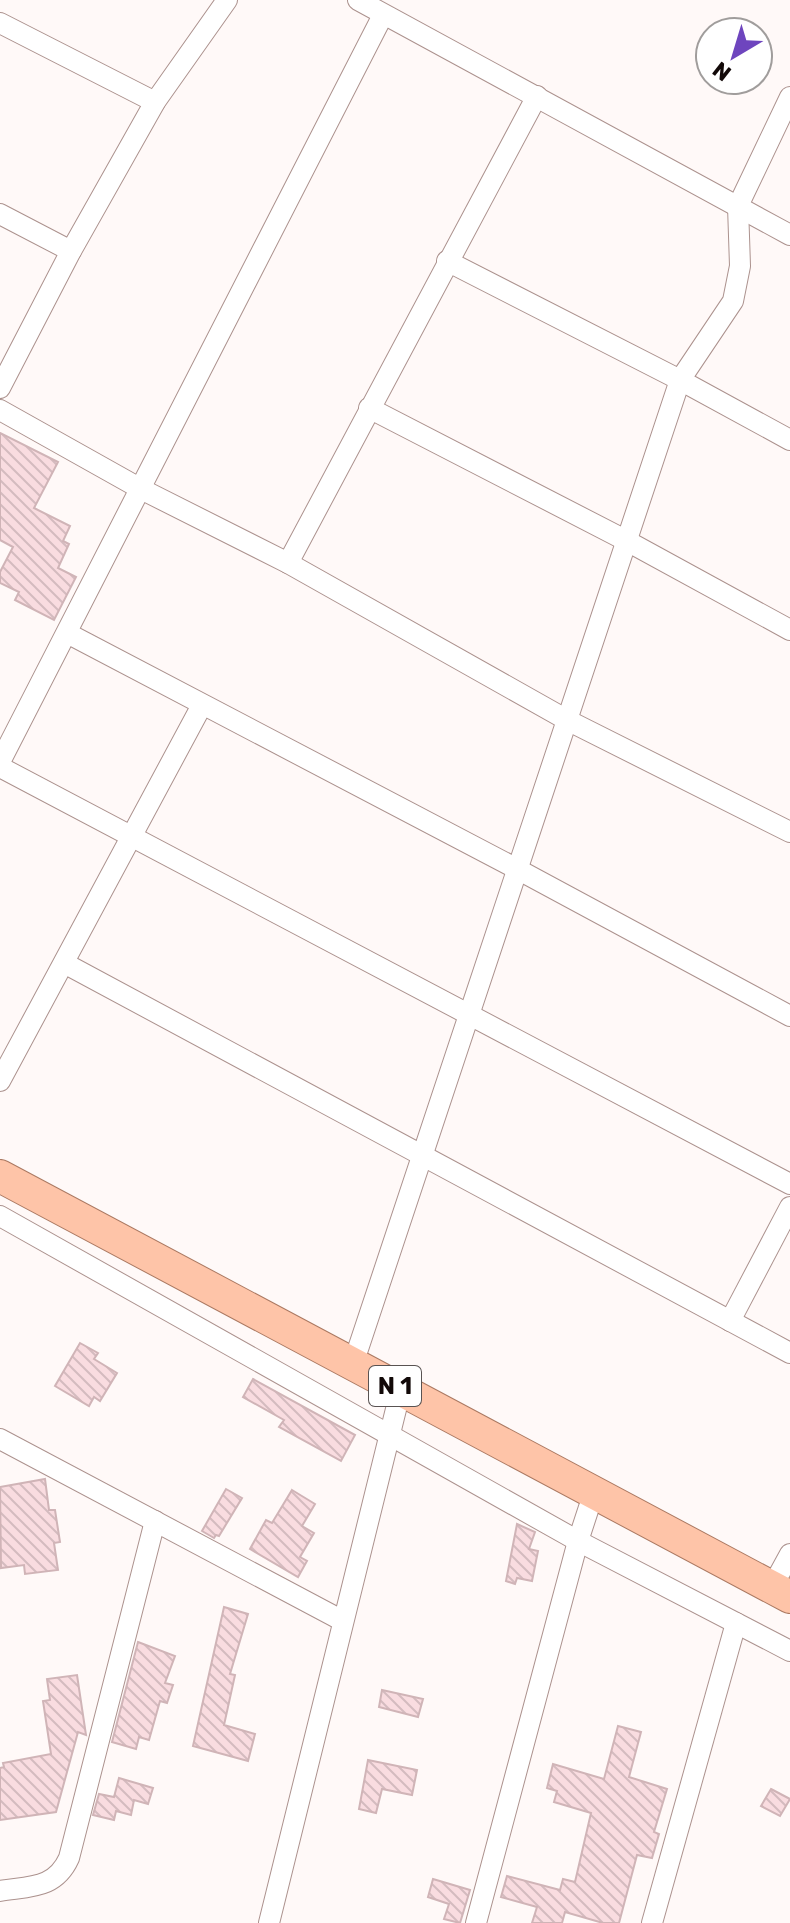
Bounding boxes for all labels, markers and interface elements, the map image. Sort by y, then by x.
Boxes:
north arrow [694,16,774,96]
text: N [707,56,737,87]
road number: N 1 [369,1366,421,1406]

